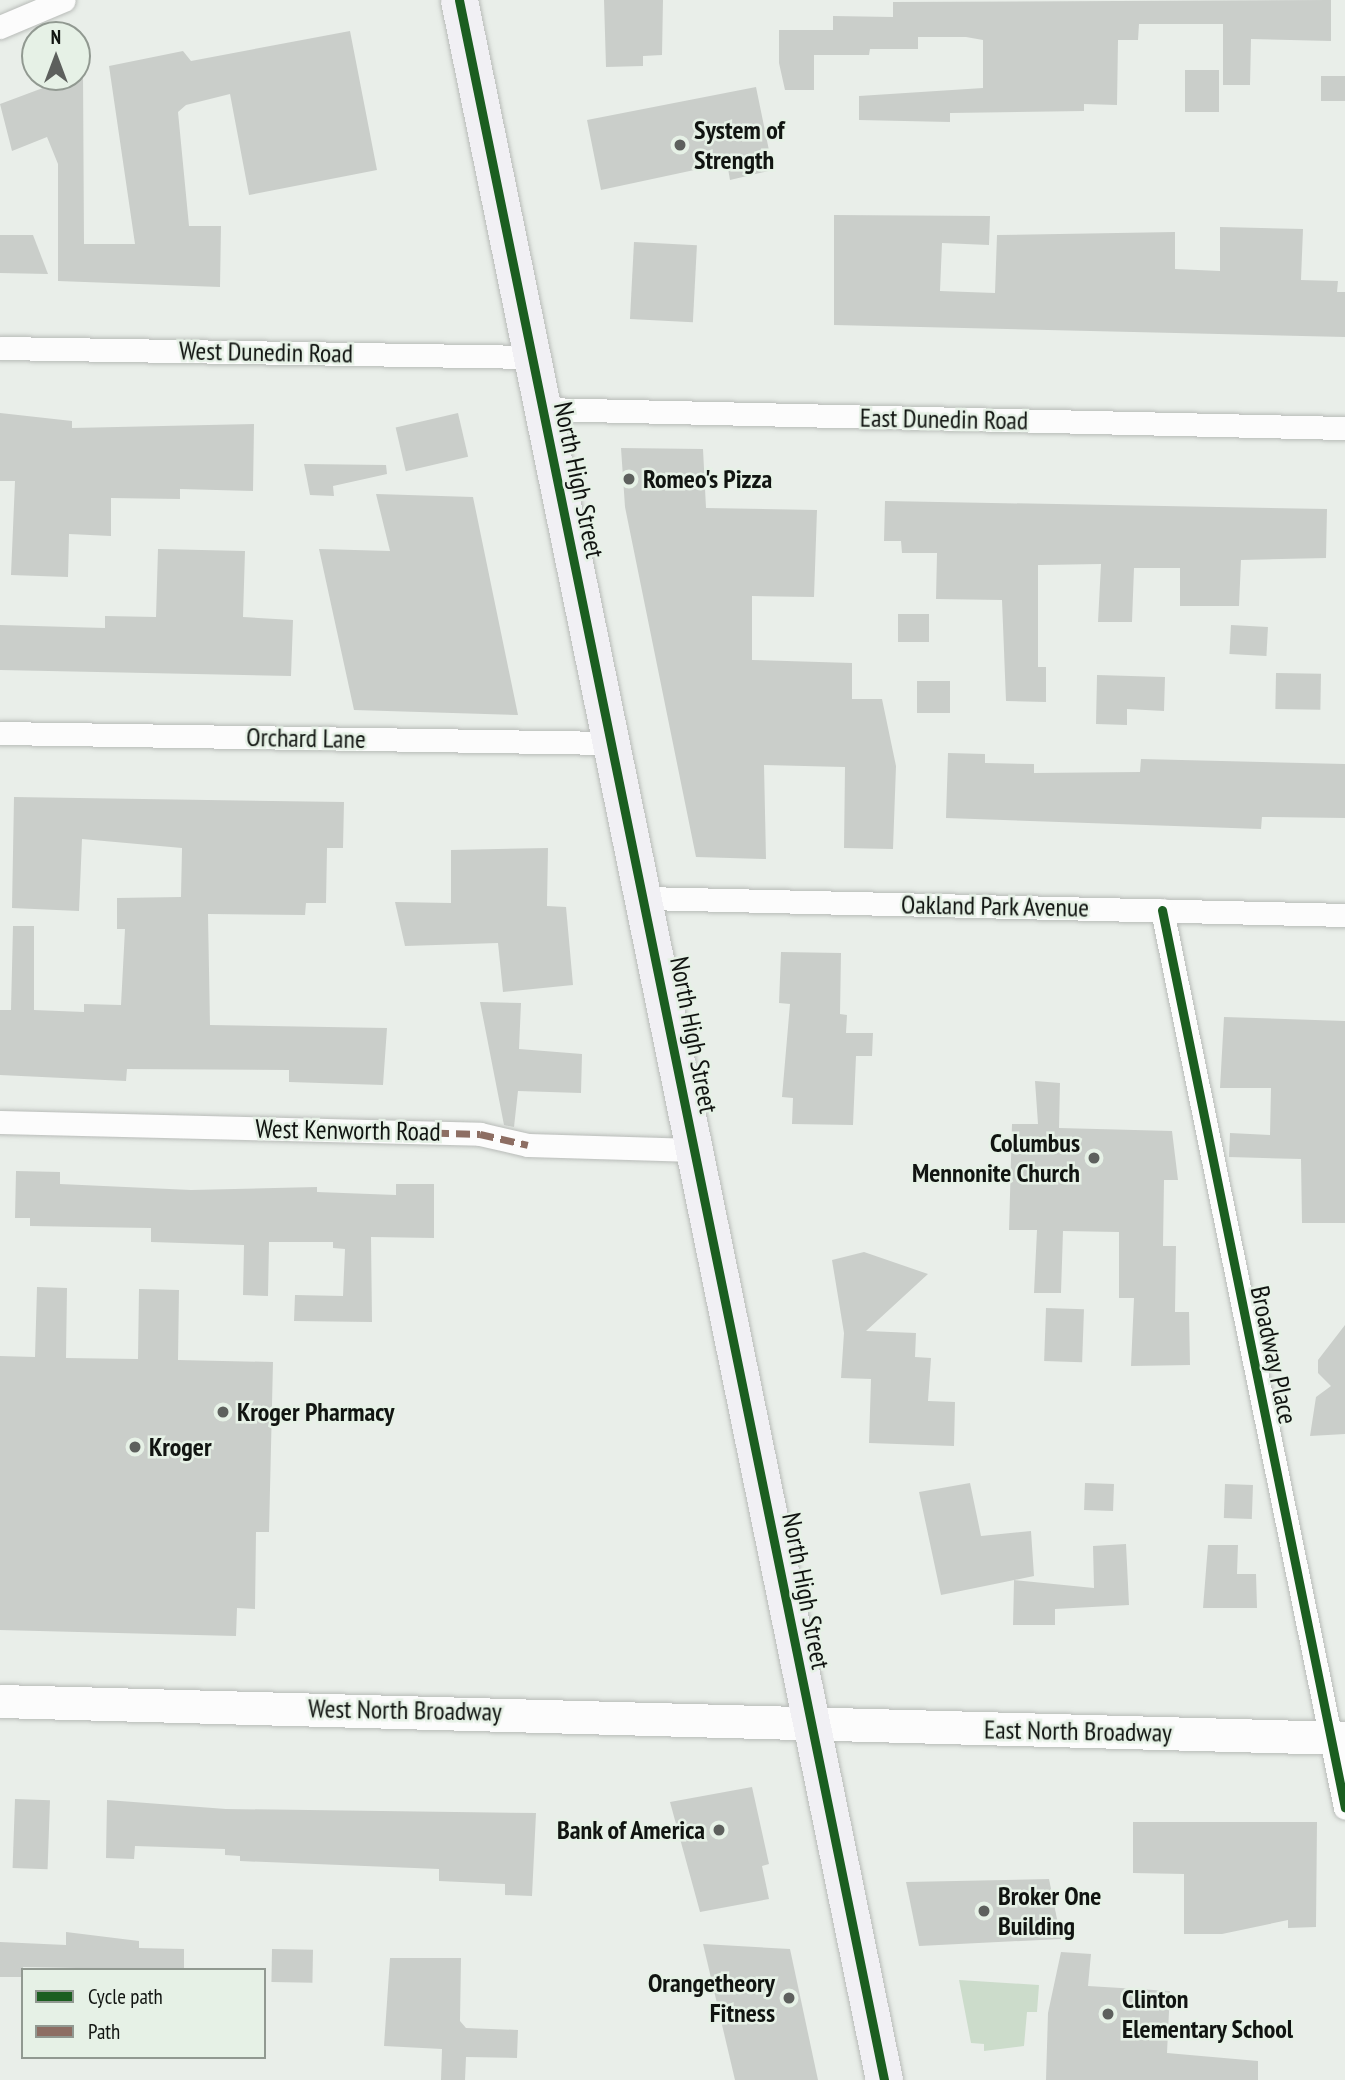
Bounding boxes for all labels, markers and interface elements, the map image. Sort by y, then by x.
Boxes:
north arrow [21,21,91,91]
text: N [51,25,61,49]
place label: System of Strength [694,114,784,176]
marker: System of Strength [672,137,688,153]
street label: West Dunedin Road [179,335,353,369]
street label: North High Street [547,399,611,561]
street label: East Dunedin Road [860,402,1028,436]
place label: Romeo's Pizza [643,463,772,495]
marker: Romeo's Pizza [621,471,637,487]
street label: Orchard Lane [246,721,366,755]
street label: Oakland Park Avenue [900,889,1090,923]
street label: North High Street [664,954,724,1116]
street label: West Kenworth Road [255,1113,441,1147]
place label: Columbus Mennonite Church [912,1127,1080,1188]
marker: Columbus Mennonite Church [1086,1150,1102,1166]
street label: Broadway Place [1244,1283,1304,1427]
place label: Kroger Pharmacy [237,1396,394,1428]
marker: Kroger Pharmacy [215,1404,231,1420]
place label: Kroger [149,1431,212,1463]
marker: Kroger [127,1439,143,1455]
street label: North High Street [776,1510,836,1672]
street label: West North Broadway [308,1693,502,1727]
street label: East North Broadway [984,1714,1172,1748]
place label: Bank of America [556,1814,705,1846]
marker: Bank of America [711,1822,727,1838]
place label: Broker One Building [998,1880,1102,1941]
marker: Broker One Building [976,1903,992,1919]
place label: Orangetheory Fitness [648,1967,775,2028]
legend [21,1968,266,2059]
text: Cycle path [88,1983,163,2010]
place label: Clinton Elementary School [1122,1983,1294,2044]
marker: Orangetheory Fitness [781,1990,797,2006]
marker: Clinton Elementary School [1100,2006,1116,2022]
text: Path [88,2018,120,2045]

